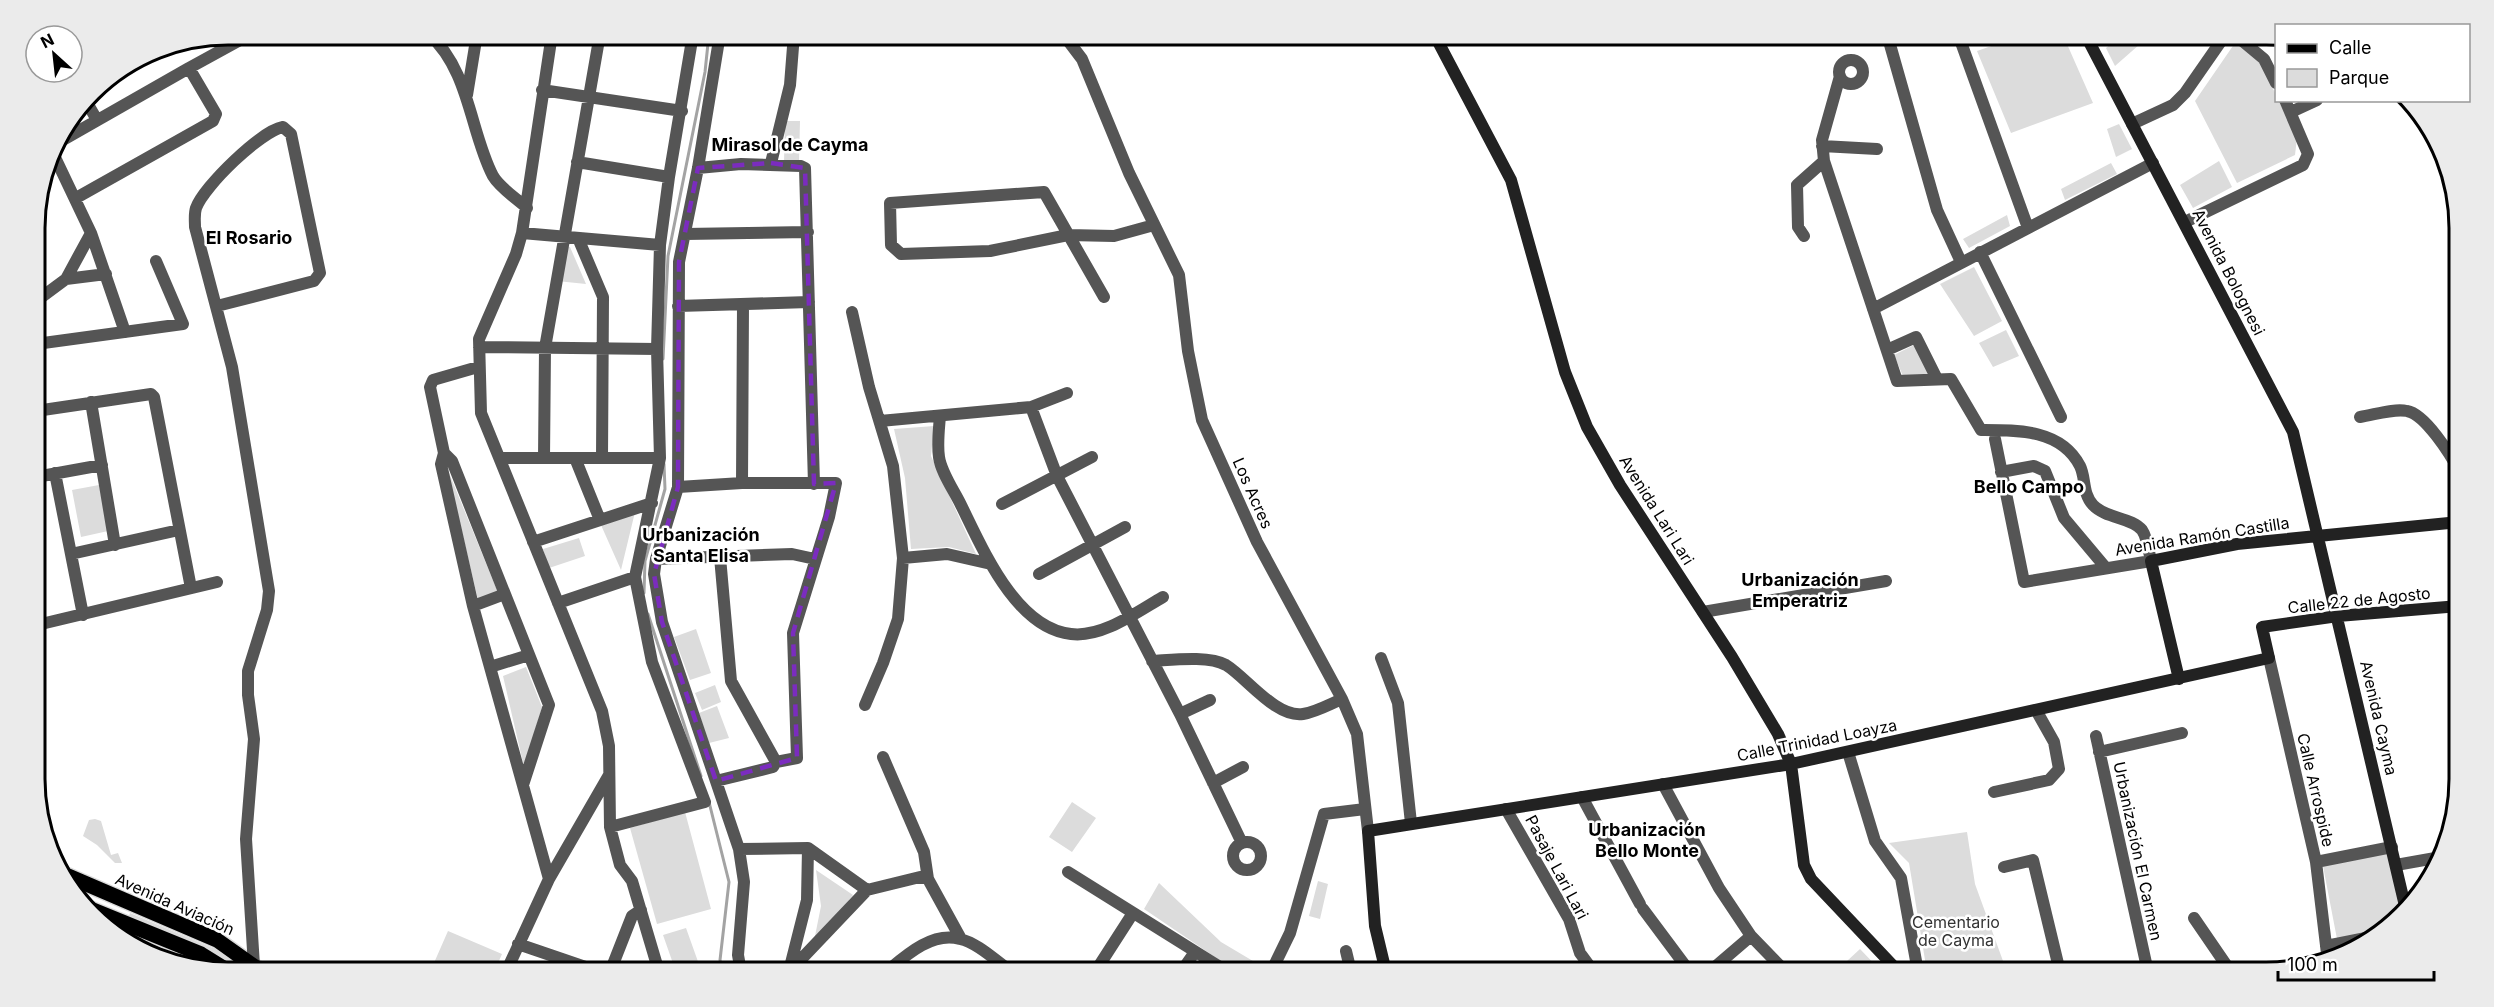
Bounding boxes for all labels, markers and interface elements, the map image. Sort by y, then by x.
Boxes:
north arrow [24,24,84,84]
legend [2275,24,2470,102]
text: N [37,29,57,52]
text: Calle [2329,37,2371,58]
text: Parque [2329,67,2389,88]
district label: Mirasol de Cayma [712,134,868,155]
street label: Avenida Bolognesi [2189,206,2269,338]
district label: El Rosario [206,227,292,248]
street label: Avenida Lari Lari [1615,452,1699,568]
street label: Los Acres [1229,455,1277,531]
district label: Bello Campo [1974,476,2084,497]
street label: Avenida Ramón Castilla [2113,512,2291,560]
district label: Urbanización Santa Elisa [642,524,760,566]
district label: Urbanización Emperatriz [1741,569,1859,611]
street label: Calle 22 de Agosto [2287,583,2431,617]
street label: Avenida Cayma [2356,659,2402,777]
street label: Calle Trinidad Loayza [1735,715,1899,765]
street label: Calle Arrospide [2293,731,2339,849]
street label: Urbanización El Carmen [2109,760,2167,942]
street label: Pasaje Lari Lari [1521,811,1593,923]
district label: Urbanización Bello Monte [1588,819,1706,861]
street label: Avenida Aviación [112,869,238,939]
park label: Cementario de Cayma [1912,912,2000,950]
scale bar [2278,944,2434,982]
text: 100 m [2287,954,2338,975]

